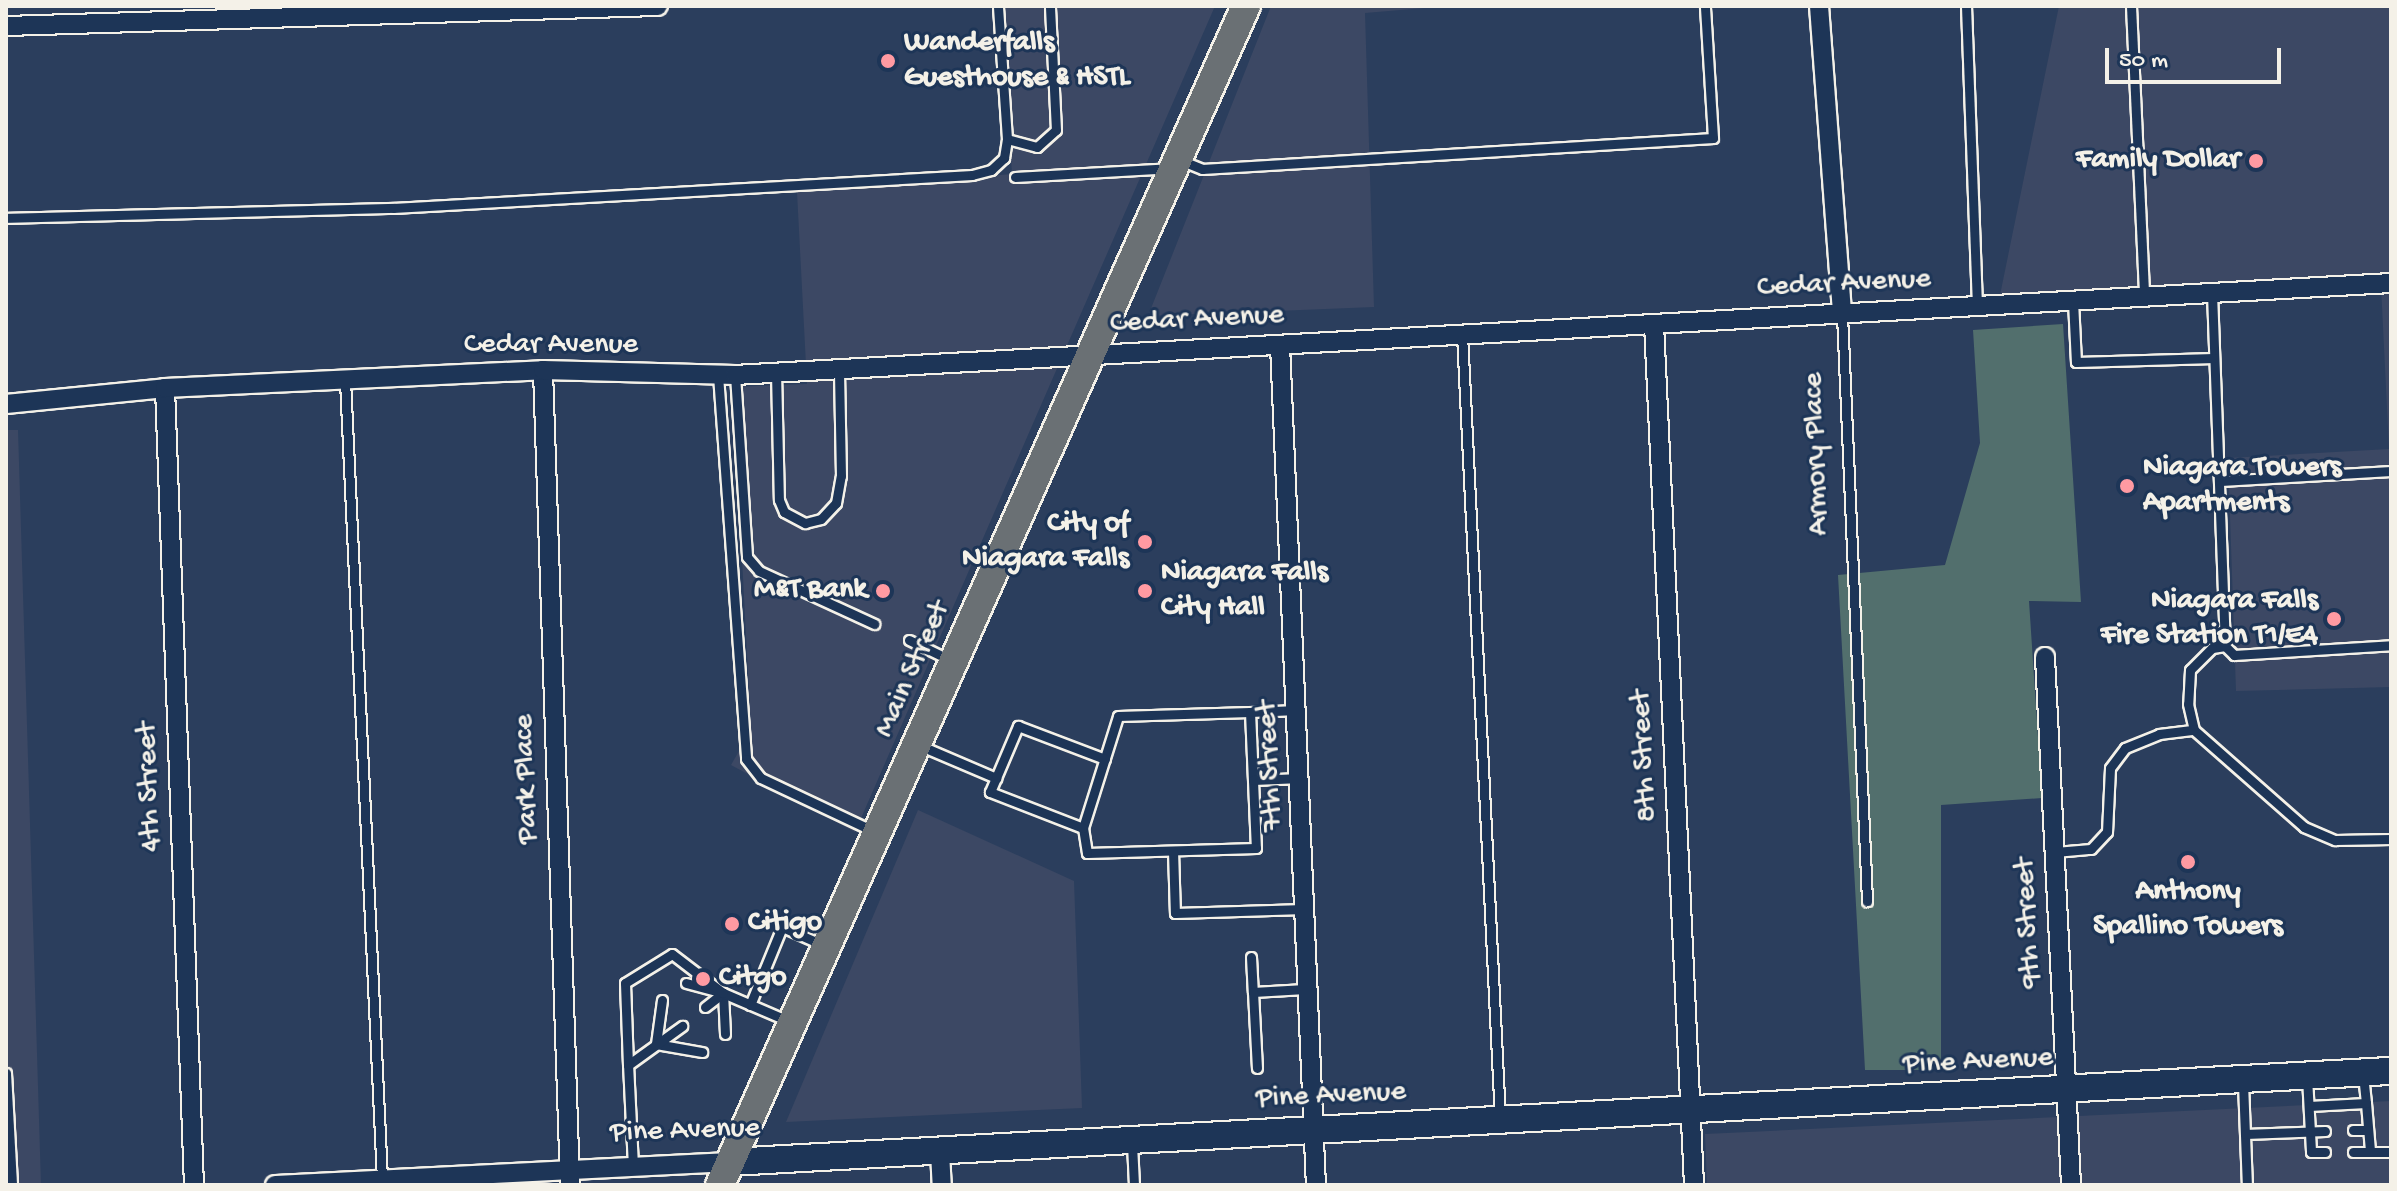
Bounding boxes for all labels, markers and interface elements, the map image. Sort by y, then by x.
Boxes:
place label: Wanderfalls Guesthouse & HSTL [904,26,1130,96]
scale bar [2109,32,2285,82]
text: 50 m [2119,47,2168,76]
marker: Wanderfalls Guesthouse & HSTL [879,52,897,70]
place label: Family Dollar [2076,143,2240,179]
marker: Family Dollar [2247,152,2265,170]
street label: Cedar Avenue [1756,262,1932,308]
street label: Cedar Avenue [1109,298,1285,344]
street label: Cedar Avenue [464,328,638,364]
street label: Armory Place [1797,372,1839,536]
place label: Niagara Towers Apartments [2143,451,2341,522]
marker: Niagara Towers Apartments [2118,477,2136,495]
place label: City of Niagara Falls [962,507,1129,578]
marker: City of Niagara Falls [1136,533,1154,551]
place label: Niagara Falls City Hall [1161,556,1328,626]
place label: M&T Bank [754,573,867,609]
marker: M&T Bank [874,582,892,600]
marker: Niagara Falls City Hall [1136,582,1154,600]
place label: Niagara Falls Fire Station T1/E4 [2101,584,2318,654]
street label: Main Street [868,596,960,744]
marker: Niagara Falls Fire Station T1/E4 [2325,610,2343,628]
street label: 8th Street [1625,689,1667,823]
street label: 7th Street [1251,700,1293,832]
street label: Park Place [508,714,548,844]
street label: 4th Street [131,722,171,852]
marker: Anthony Spallino Towers [2179,853,2197,871]
street label: 9th Street [2009,857,2051,989]
place label: Anthony Spallino Towers [2093,875,2283,946]
place label: Citigo [748,906,822,942]
marker: Citigo [723,915,741,933]
place label: Citgo [719,961,787,997]
marker: Citgo [694,970,712,988]
street label: Pine Avenue [1902,1041,2054,1085]
street label: Pine Avenue [1255,1075,1407,1119]
street label: Pine Avenue [609,1111,761,1153]

